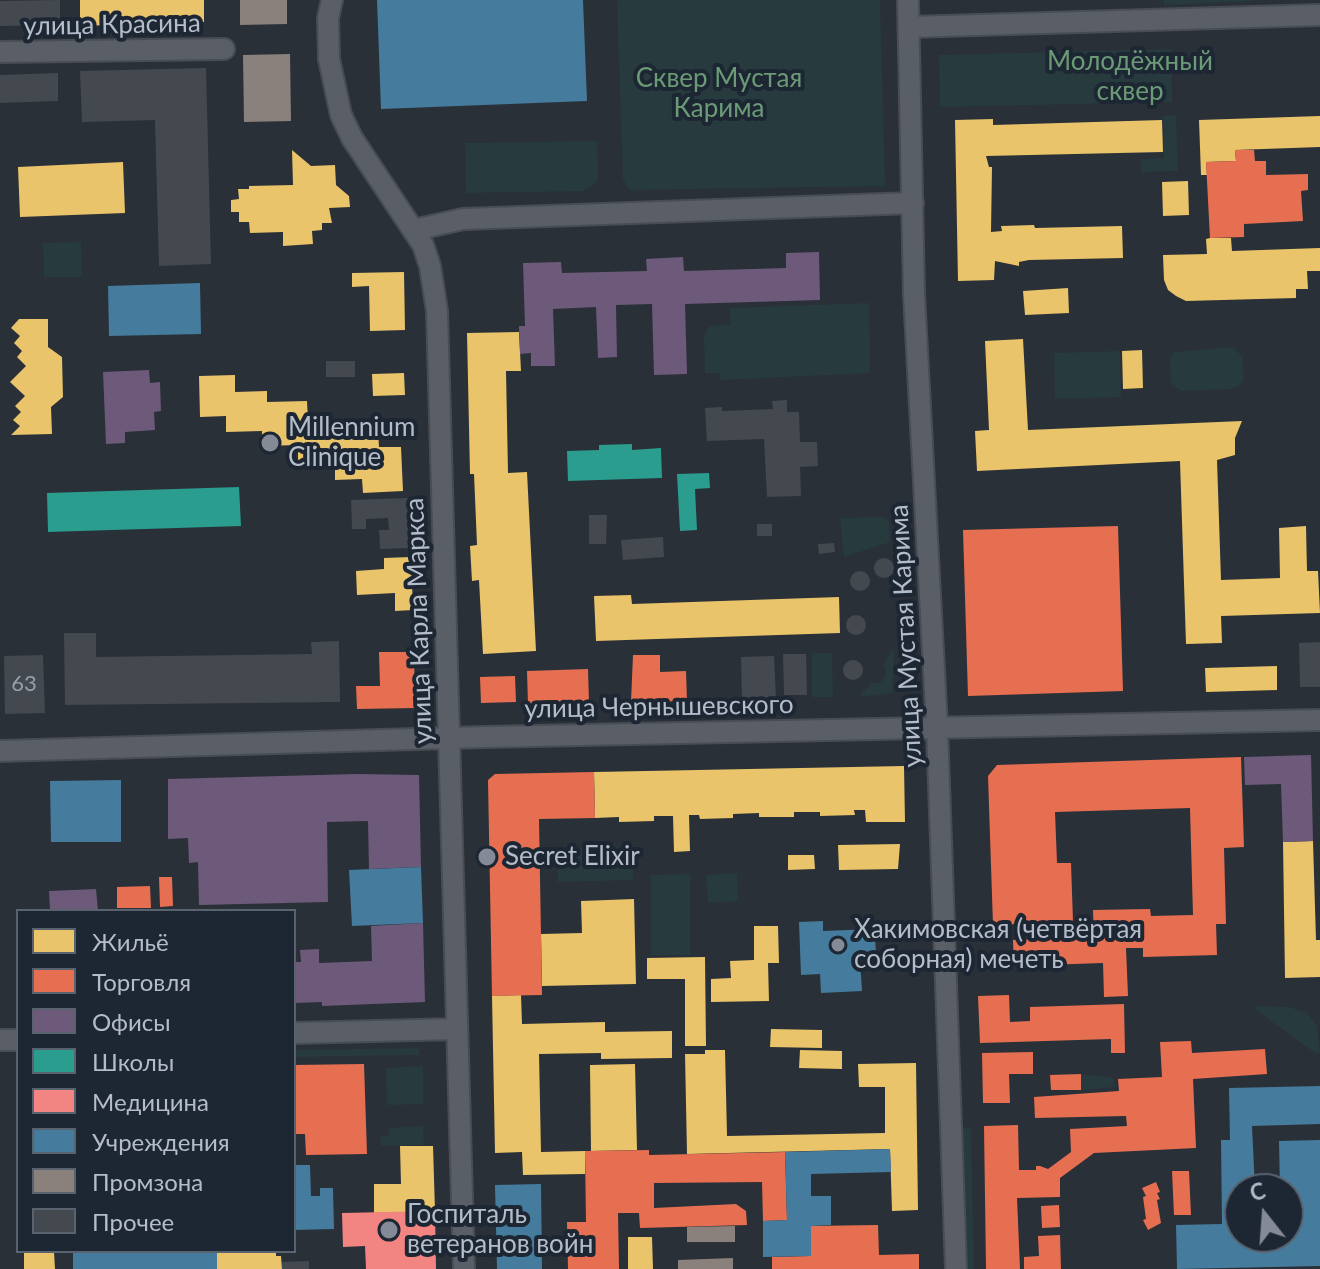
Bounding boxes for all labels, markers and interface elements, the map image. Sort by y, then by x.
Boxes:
street label: улица Красина [23,8,201,42]
park label: Молодёжный сквер [1047,46,1213,108]
park label: Сквер Мустая Карима [636,63,802,124]
place label: Millennium Clinique [288,412,415,474]
marker: Millennium Clinique [259,432,281,454]
street label: улица Карла Маркса [399,497,439,745]
street label: улица Мустая Карима [884,504,928,768]
house number: 63 [11,671,37,697]
street label: улица Чернышевского [524,689,794,725]
place label: Secret Elixir [505,841,640,873]
marker: Secret Elixir [476,846,498,868]
legend [16,909,296,1253]
place label: Хакимовская (четвёртая соборная) мечеть [854,914,1142,976]
text: Жильё [92,927,169,956]
marker: Хакимовская (четвёртая соборная) мечеть [829,936,847,954]
text: Торговля [92,967,191,996]
text: Офисы [92,1007,171,1036]
text: Школы [92,1047,174,1076]
text: Медицина [92,1087,209,1116]
text: Учреждения [92,1127,230,1156]
text: Промзона [92,1167,203,1196]
north arrow [1224,1173,1304,1253]
text: С [1247,1176,1268,1207]
place label: Госпиталь ветеранов войн [407,1199,593,1260]
text: Прочее [92,1207,174,1236]
marker: Госпиталь ветеранов войн [378,1219,400,1241]

